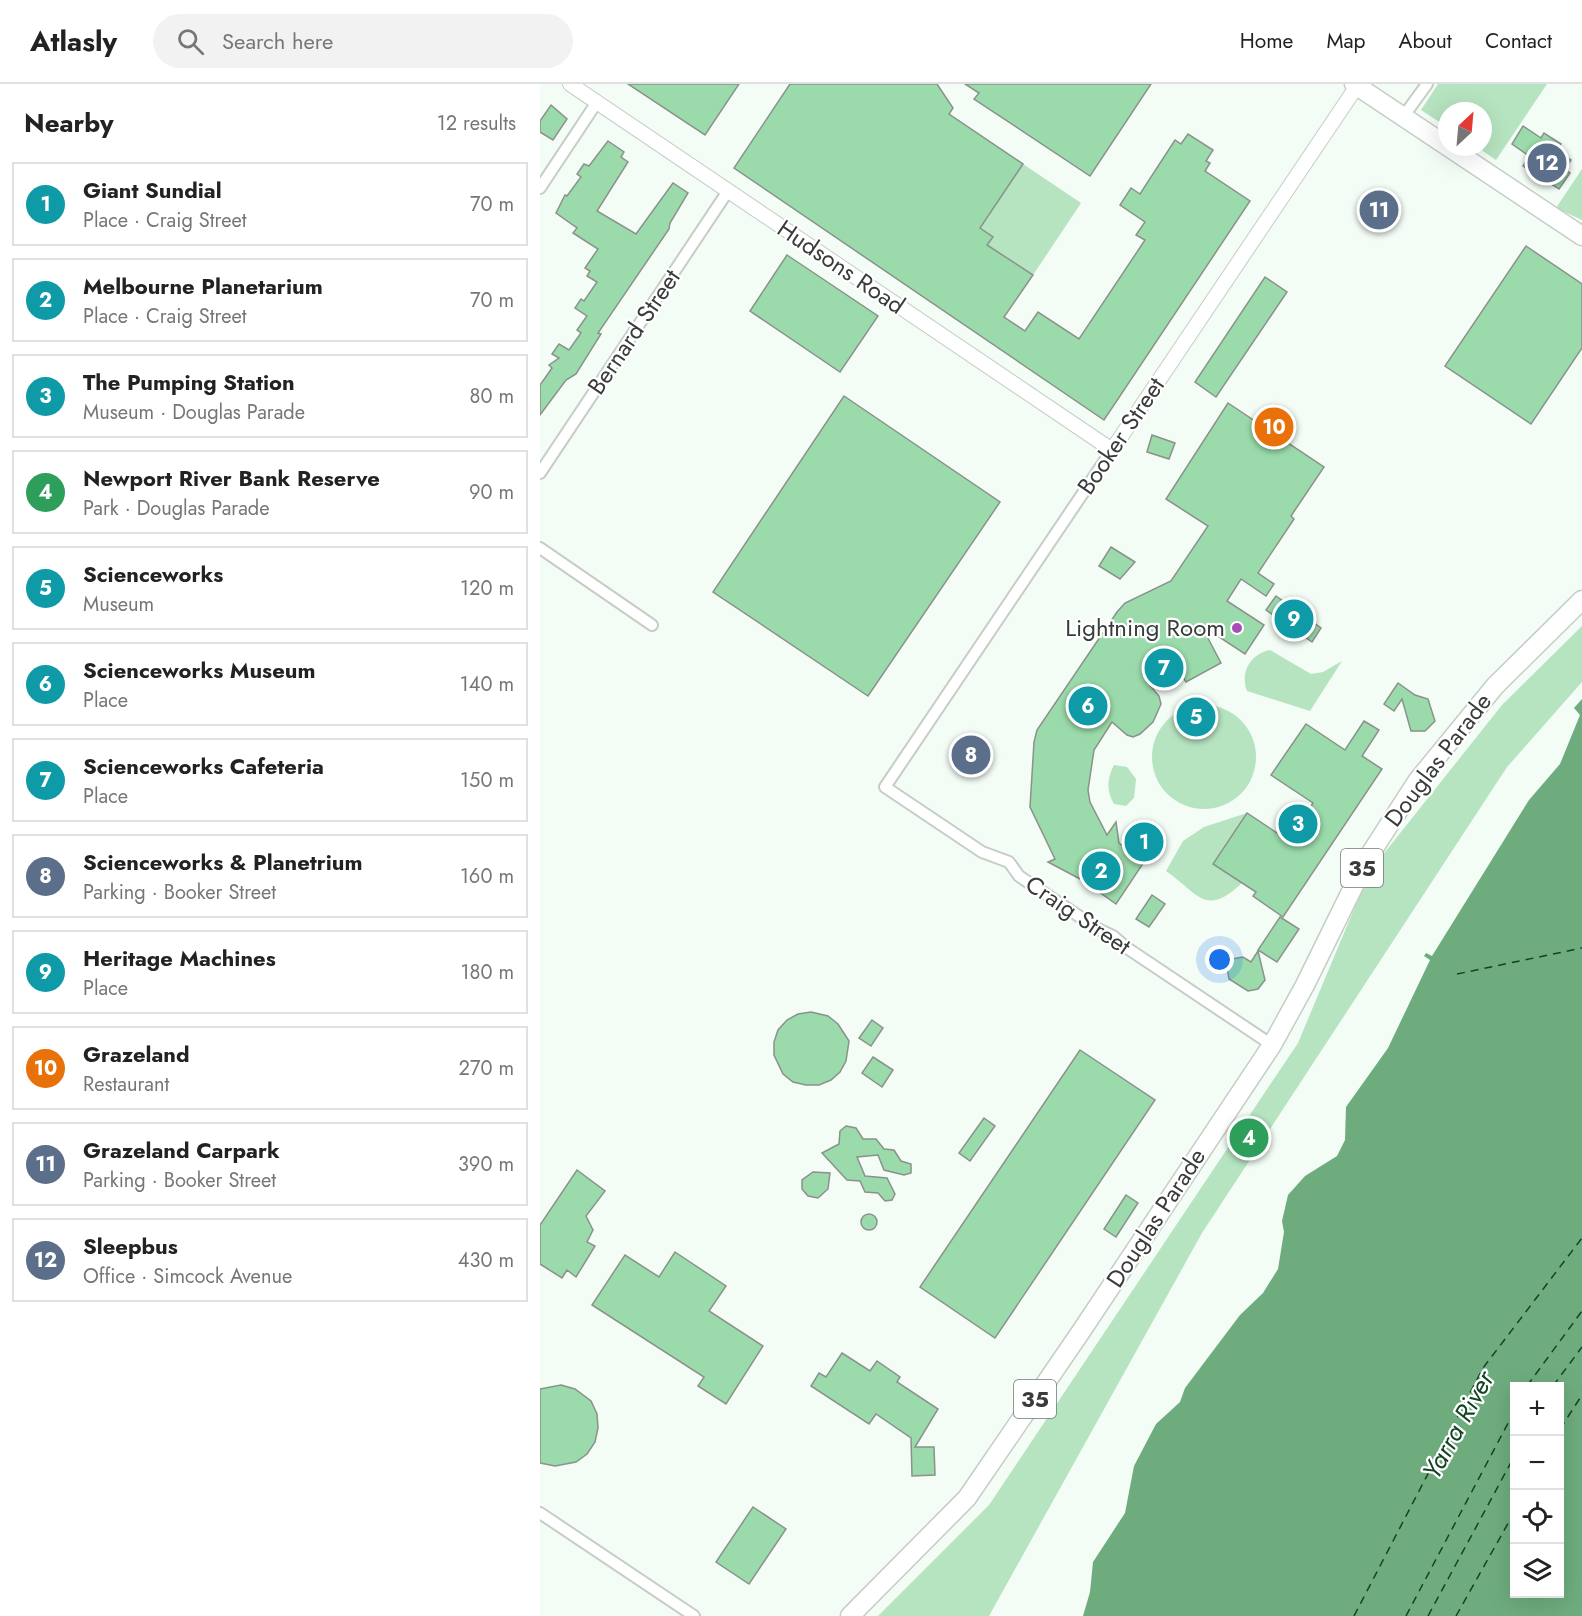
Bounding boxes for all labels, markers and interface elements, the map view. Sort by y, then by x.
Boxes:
search box [153,14,573,68]
text: Atlasly [30,21,117,62]
icon: search [174,25,207,58]
text: Search here [222,25,333,57]
text: Home [1240,26,1293,56]
text: Map [1326,26,1366,56]
text: About [1399,26,1452,56]
text: Contact [1485,26,1552,56]
north arrow [1438,102,1492,156]
text: Nearby [24,104,113,142]
text: 12 results [437,109,516,138]
pin: 12 [1528,140,1566,185]
text: Giant Sundial [83,174,222,206]
pin: 11 [1360,188,1398,232]
text: 1 [40,190,51,219]
text: 70 m [470,190,514,219]
text: Place · Craig Street [83,206,247,235]
street label: Hudsons Road [770,211,912,322]
street label: Bernard Street [579,262,689,401]
text: Melbourne Planetarium [83,270,323,302]
text: 2 [39,286,52,315]
text: 70 m [470,286,514,315]
text: Place · Craig Street [83,302,247,331]
text: The Pumping Station [83,366,295,398]
street label: Booker Street [1068,370,1173,501]
text: 3 [39,382,52,411]
text: 80 m [469,382,514,411]
text: Museum · Douglas Parade [83,398,305,427]
pin: 10 [1254,404,1294,450]
text: Newport River Bank Reserve [83,462,380,494]
text: 4 [39,478,52,507]
text: 90 m [469,478,514,507]
text: Park · Douglas Parade [83,494,270,523]
text: Scienceworks [83,558,223,590]
text: 5 [39,574,52,603]
text: 120 m [460,574,514,603]
text: Museum [83,590,154,619]
pin: 9 [1274,596,1314,642]
place label: Lightning Room [1065,610,1225,645]
marker: Lightning Room [1230,621,1244,635]
pin: 7 [1144,646,1184,690]
text: Scienceworks Museum [83,654,315,686]
text: 6 [39,670,52,699]
text: 140 m [460,670,514,699]
pin: 6 [1068,684,1108,728]
text: Place [83,686,128,715]
street label: Douglas Parade [1376,686,1500,834]
pin: 5 [1176,694,1216,740]
pin: 8 [952,732,990,778]
text: Scienceworks Cafeteria [83,750,324,782]
text: 7 [39,766,52,795]
text: 150 m [460,766,514,795]
text: Place [83,782,128,811]
pin: 3 [1278,802,1317,846]
pin: 1 [1124,820,1164,864]
text: Scienceworks & Planetrium [83,846,363,878]
pin: 2 [1082,848,1120,894]
road number: 35 [1341,849,1383,887]
text: 8 [39,862,52,891]
text: 160 m [460,862,514,891]
street label: Craig Street [1018,866,1138,963]
text: Parking · Booker Street [83,878,276,907]
text: Heritage Machines [83,942,276,974]
your location [1205,945,1234,974]
text: 9 [39,958,52,987]
text: 180 m [460,958,514,987]
text: Place [83,974,128,1003]
text: Grazeland [83,1038,190,1070]
text: 10 [34,1054,57,1083]
text: 270 m [459,1054,514,1083]
text: Restaurant [83,1070,169,1099]
pin: 4 [1230,1116,1268,1160]
text: Grazeland Carpark [83,1134,280,1166]
street label: Douglas Parade [1097,1141,1214,1294]
text: 11 [35,1150,56,1179]
text: 390 m [458,1150,514,1179]
text: Parking · Booker Street [83,1166,276,1195]
text: Sleepbus [83,1230,178,1262]
text: 12 [34,1246,57,1275]
text: 430 m [458,1246,514,1275]
text: Office · Simcock Avenue [83,1262,292,1291]
water label: Yarra River [1413,1363,1504,1486]
road number: 35 [1014,1380,1056,1418]
map controls [1510,1382,1564,1598]
button: + [1510,1382,1564,1436]
button: − [1510,1436,1564,1490]
button: locate [1510,1490,1564,1544]
button: layers [1510,1544,1564,1598]

